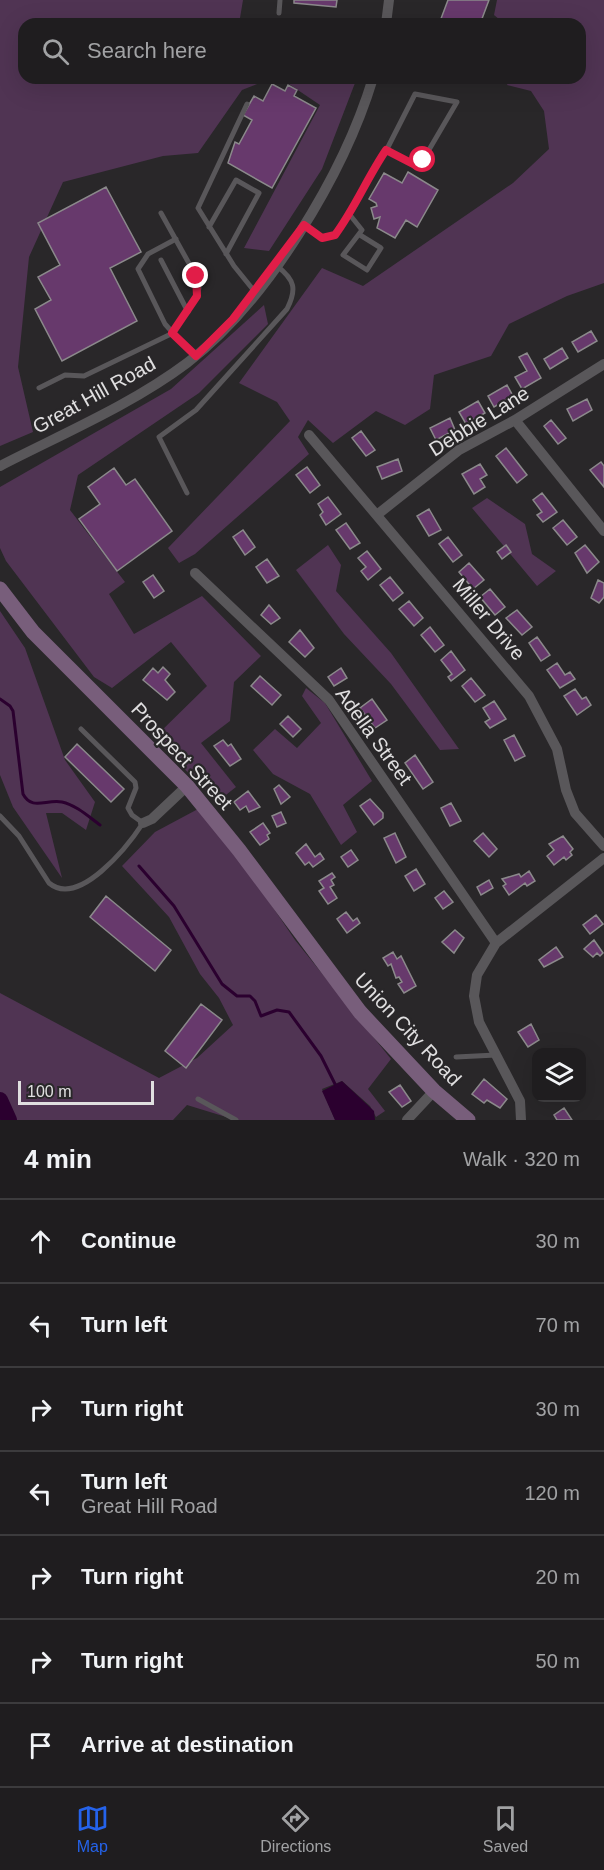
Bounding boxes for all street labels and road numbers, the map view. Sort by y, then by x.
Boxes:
street label: Great Hill Road [29,352,159,438]
street label: Debbie Lane [425,382,533,460]
street label: Miller Drive [448,574,530,664]
street label: Adella Street [331,683,417,789]
street label: Prospect Street [127,698,237,814]
street label: Union City Road [350,968,466,1090]

